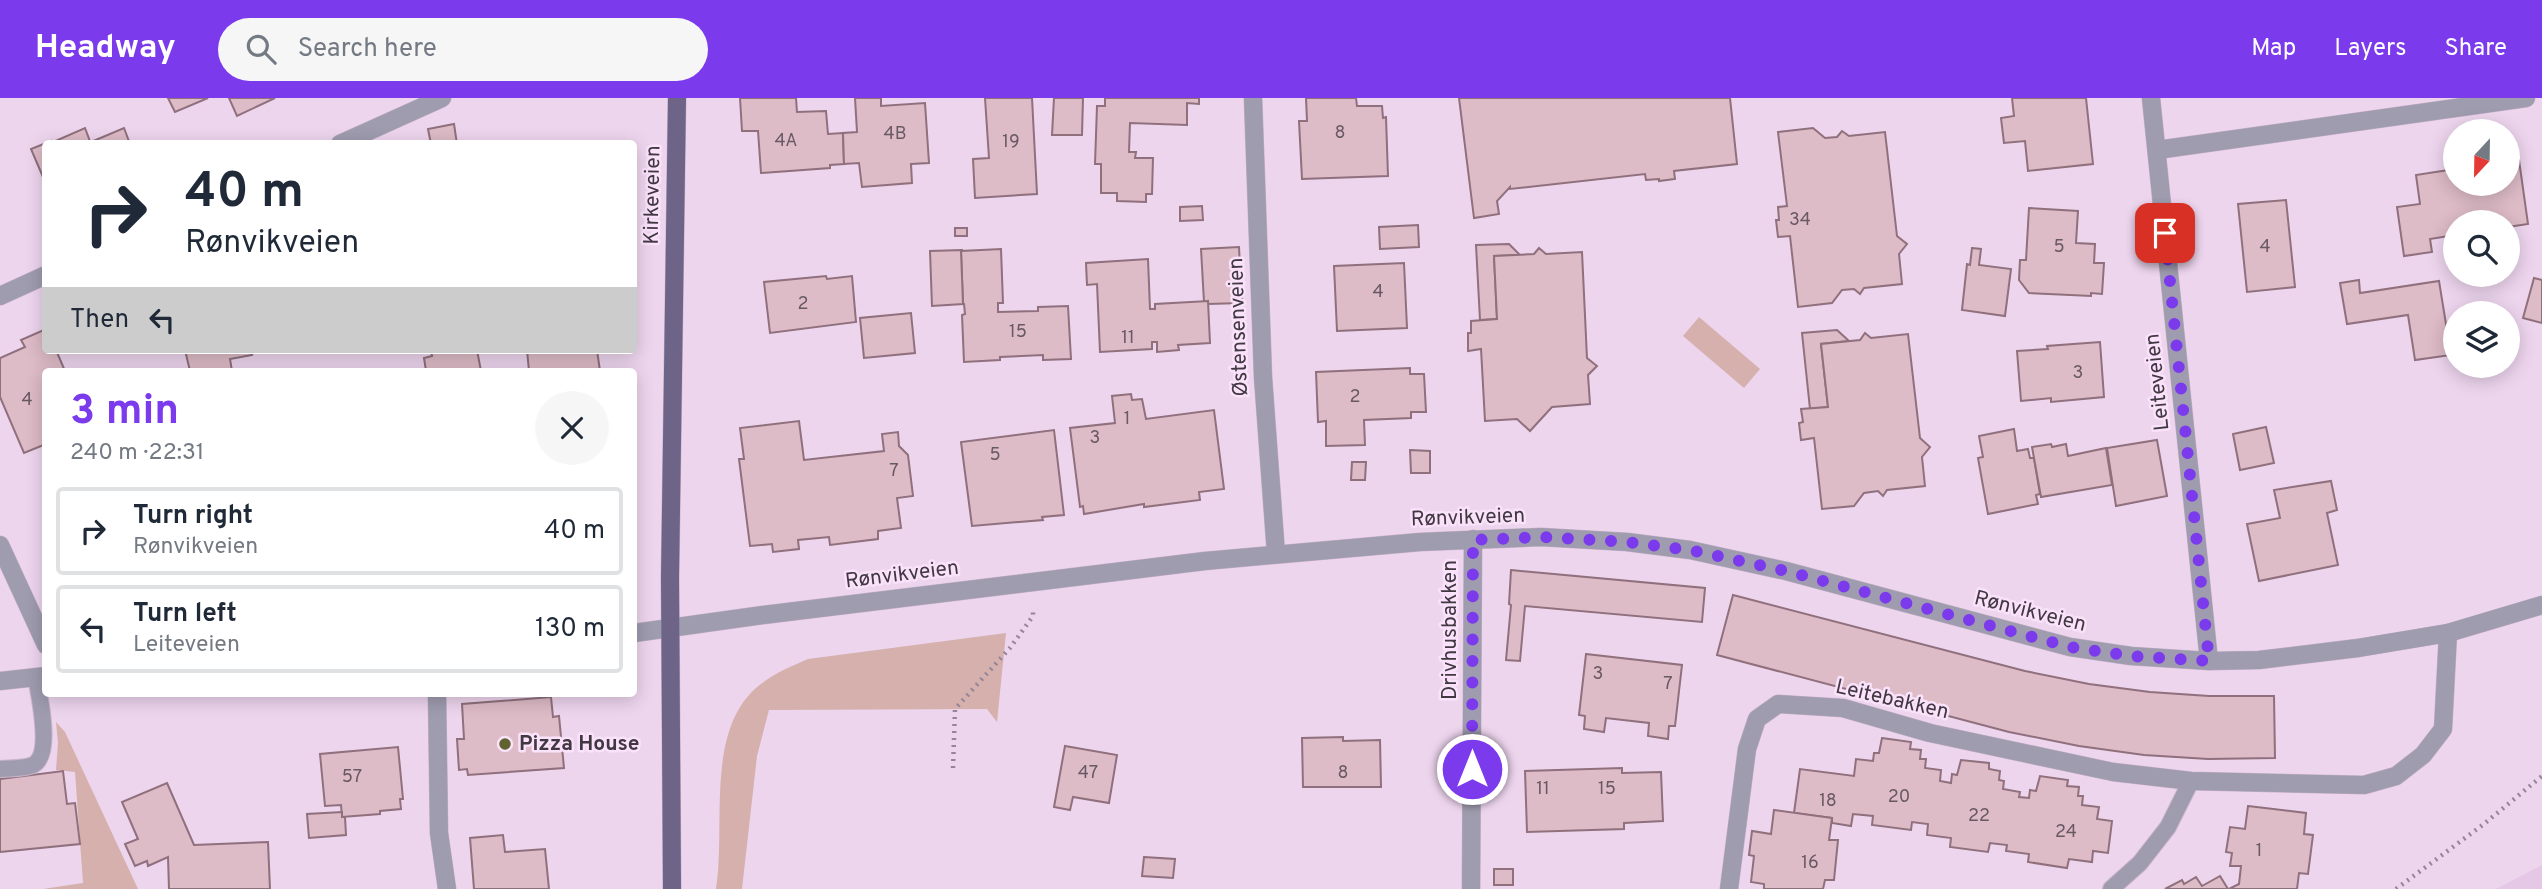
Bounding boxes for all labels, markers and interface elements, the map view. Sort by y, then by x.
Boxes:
search box [218,18,708,81]
text: Headway [35,28,176,70]
icon: search [242,30,280,68]
text: Search here [298,33,437,66]
text: Map [2251,34,2296,64]
text: Layers [2334,34,2406,64]
text: Share [2444,34,2507,64]
north arrow [2443,119,2520,196]
map controls [2443,119,2520,378]
house number: 8 [1335,122,1346,145]
house number: 4B [884,123,907,146]
house number: 4A [774,130,798,153]
house number: 19 [1002,131,1020,154]
street label: Kirkeveien [639,145,667,245]
text: 40 m [185,163,304,225]
icon: right [70,168,161,259]
pin [2135,203,2195,263]
house number: 34 [1789,209,1811,232]
button: search [2443,210,2520,287]
icon: arrive [2146,214,2184,252]
text: Rønvikveien [185,224,359,264]
house number: 5 [2053,236,2065,259]
house number: 4 [2259,236,2271,259]
street label: Østensenveien [1223,257,1255,397]
house number: 4 [1372,281,1384,304]
house number: 2 [797,293,809,316]
icon: left [143,301,181,339]
button: layers [2443,301,2520,378]
text: Then [70,304,129,337]
house number: 15 [1009,321,1027,344]
house number: 11 [1121,327,1135,350]
street label: Leiteveien [2139,332,2177,432]
house number: 3 [2073,362,2083,385]
text: 3 min [70,386,179,439]
house number: 2 [1349,386,1361,409]
house number: 4 [21,389,33,412]
button: close [535,391,609,465]
house number: 1 [1124,408,1130,431]
house number: 3 [1090,427,1100,450]
text: 240 m · 22:31 [70,439,204,468]
house number: 5 [989,444,1001,467]
house number: 7 [889,460,899,483]
text: Turn right [133,500,253,533]
street label: Rønvikveien [1410,503,1526,533]
icon: right [74,512,112,550]
text: 40 m [544,515,605,548]
text: Rønvikveien [133,533,258,562]
street label: Rønvikveien [844,555,960,595]
street label: Drivhusbakken [1437,560,1464,700]
street label: Rønvikveien [1971,585,2089,639]
text: Turn left [133,598,237,631]
icon: left [74,610,112,648]
text: 130 m [535,613,605,646]
text: Leiteveien [133,631,240,660]
house number: 3 [1593,663,1603,686]
house number: 7 [1663,673,1673,696]
street label: Leitebakken [1833,674,1951,726]
place label: Pizza House [519,731,639,758]
position arrow [1435,732,1509,806]
marker: Pizza House [497,736,513,752]
house number: 47 [1078,762,1098,785]
house number: 8 [1338,762,1349,785]
house number: 57 [342,766,362,789]
house number: 11 [1536,778,1550,801]
house number: 15 [1598,778,1616,801]
house number: 20 [1888,786,1910,809]
house number: 18 [1819,790,1837,813]
house number: 22 [1968,805,1990,828]
house number: 24 [2055,821,2077,844]
house number: 1 [2256,840,2262,863]
house number: 16 [1801,852,1819,875]

